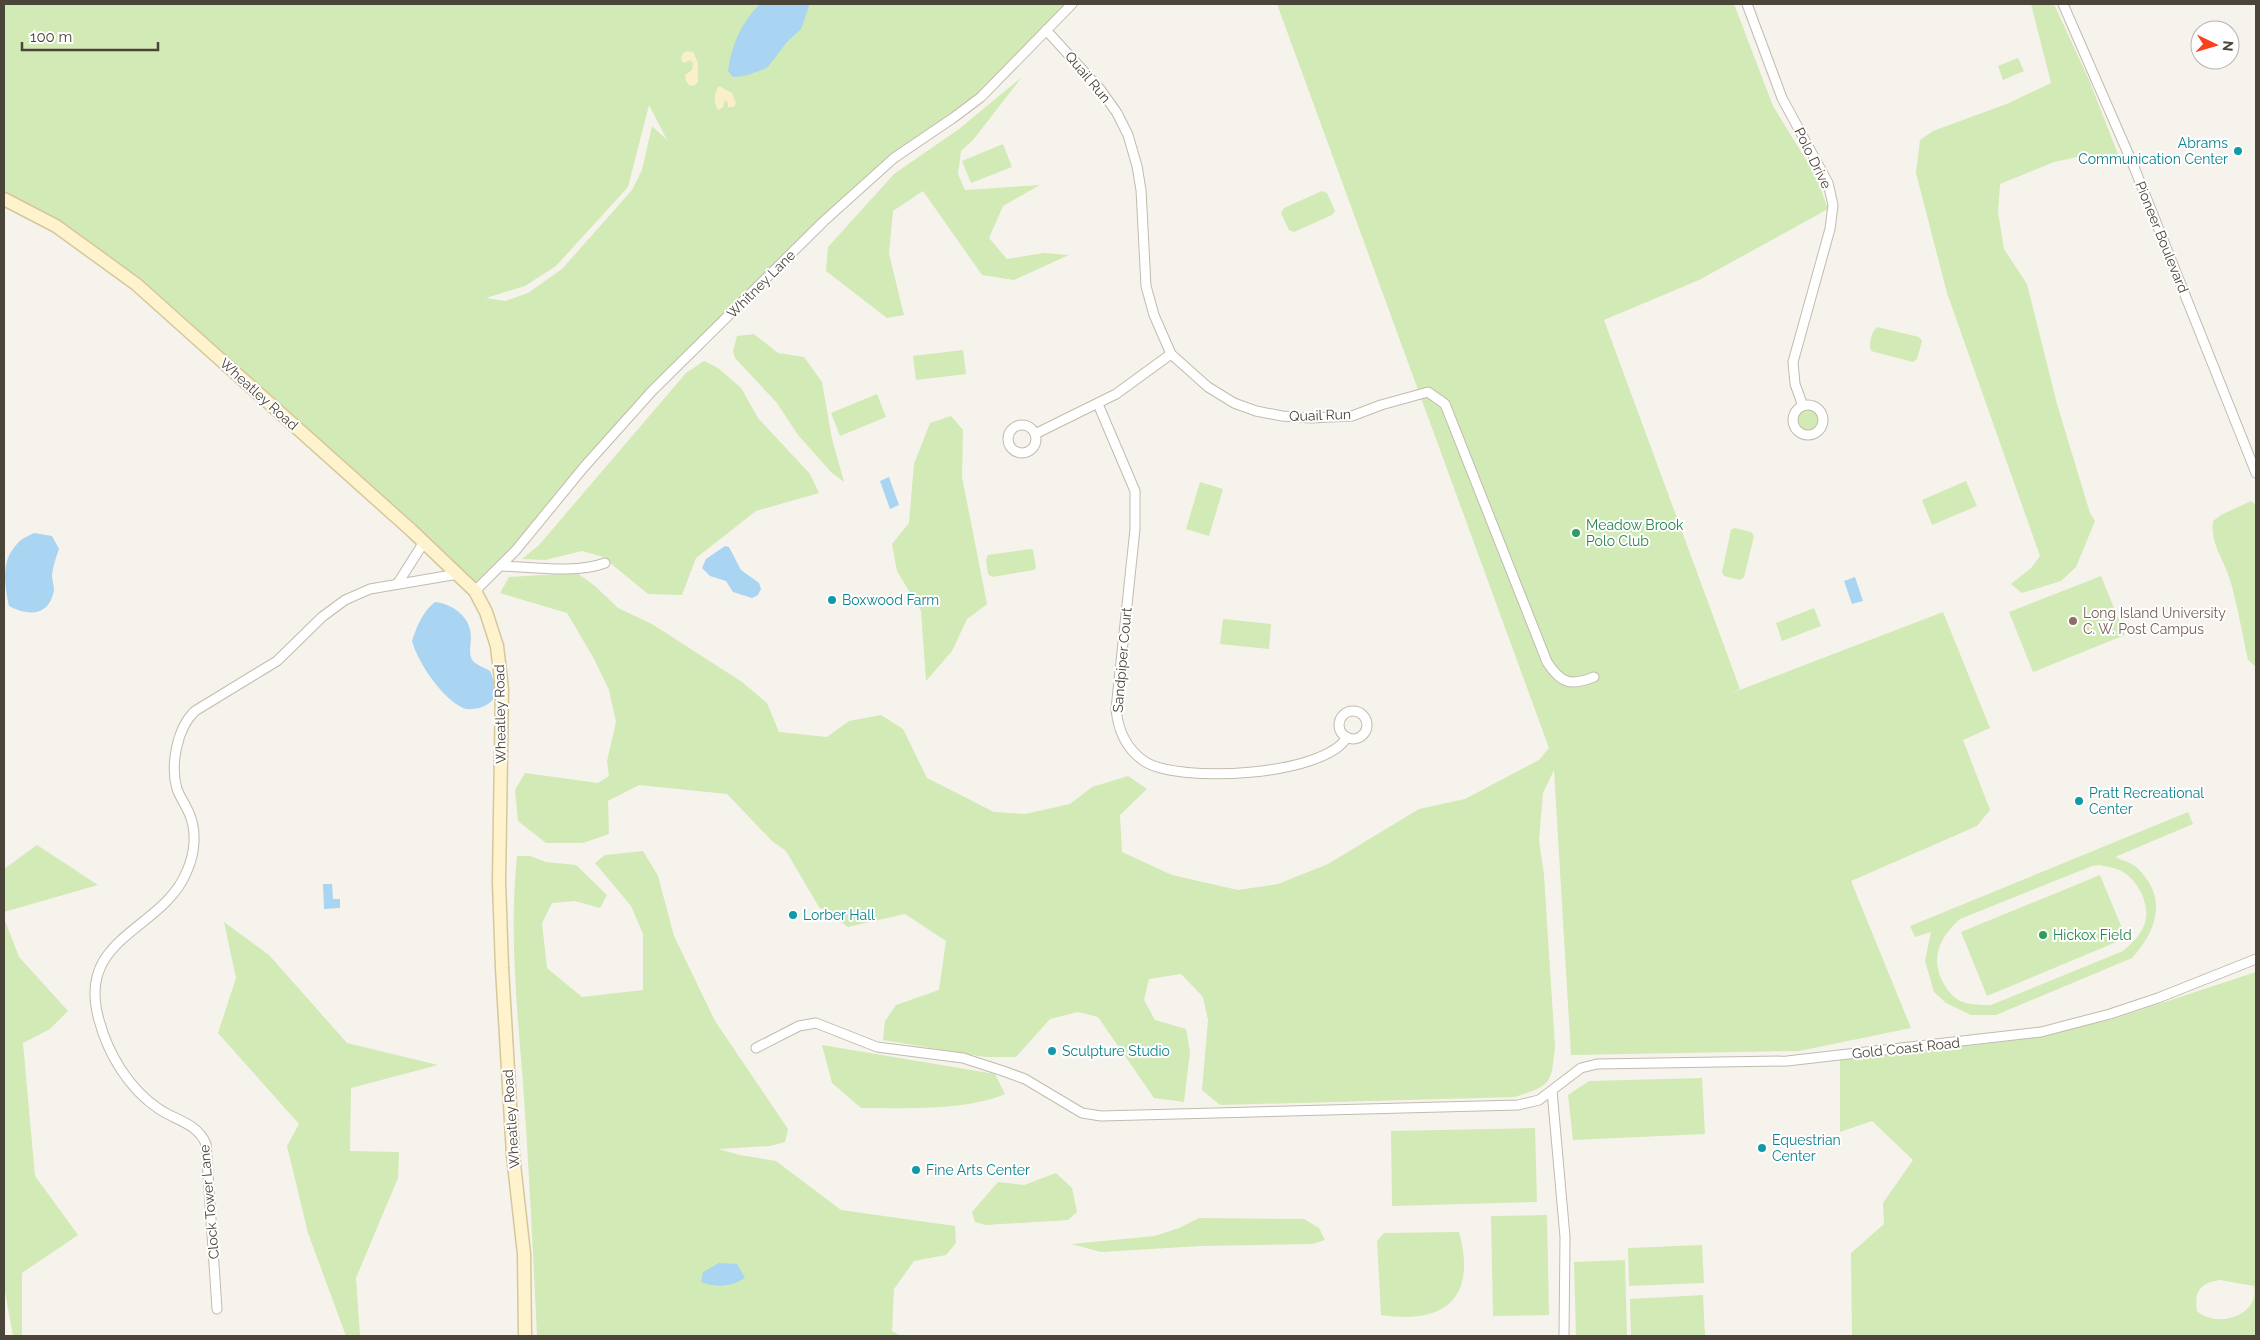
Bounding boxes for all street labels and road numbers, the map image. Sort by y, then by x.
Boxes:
street label: Quail Run [1062,48,1114,106]
street label: Polo Drive [1791,125,1835,191]
street label: Pioneer Boulevard [2132,179,2192,295]
street label: Whitney Lane [724,247,798,321]
street label: Wheatley Road [217,355,301,433]
street label: Quail Run [1289,406,1351,424]
street label: Sandpiper Court [1109,606,1135,713]
street label: Wheatley Road [491,664,509,764]
street label: Gold Coast Road [1851,1034,1961,1062]
street label: Wheatley Road [500,1069,522,1169]
street label: Clock Tower Lane [196,1144,222,1260]

